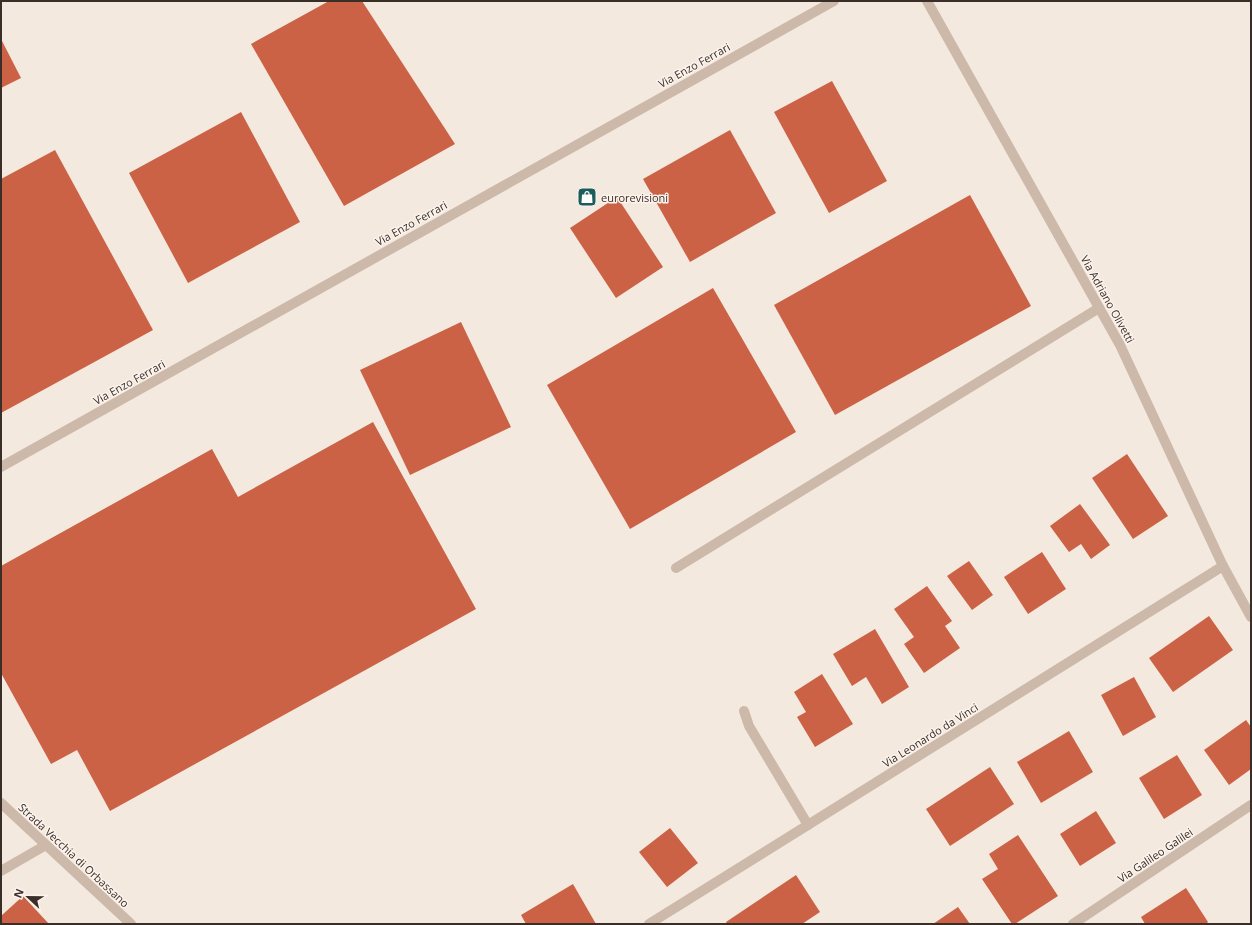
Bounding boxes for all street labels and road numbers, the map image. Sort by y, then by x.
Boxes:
street label: Via Enzo Ferrari [655,39,733,91]
street label: Via Enzo Ferrari [372,197,450,249]
street label: Via Adriano Olivetti [1078,253,1138,345]
street label: Via Enzo Ferrari [90,356,168,408]
street label: Via Leonardo da Vinci [879,699,981,771]
street label: Strada Vecchia di Orbassano [15,800,133,911]
street label: Via Galileo Galilei [1114,824,1196,886]

